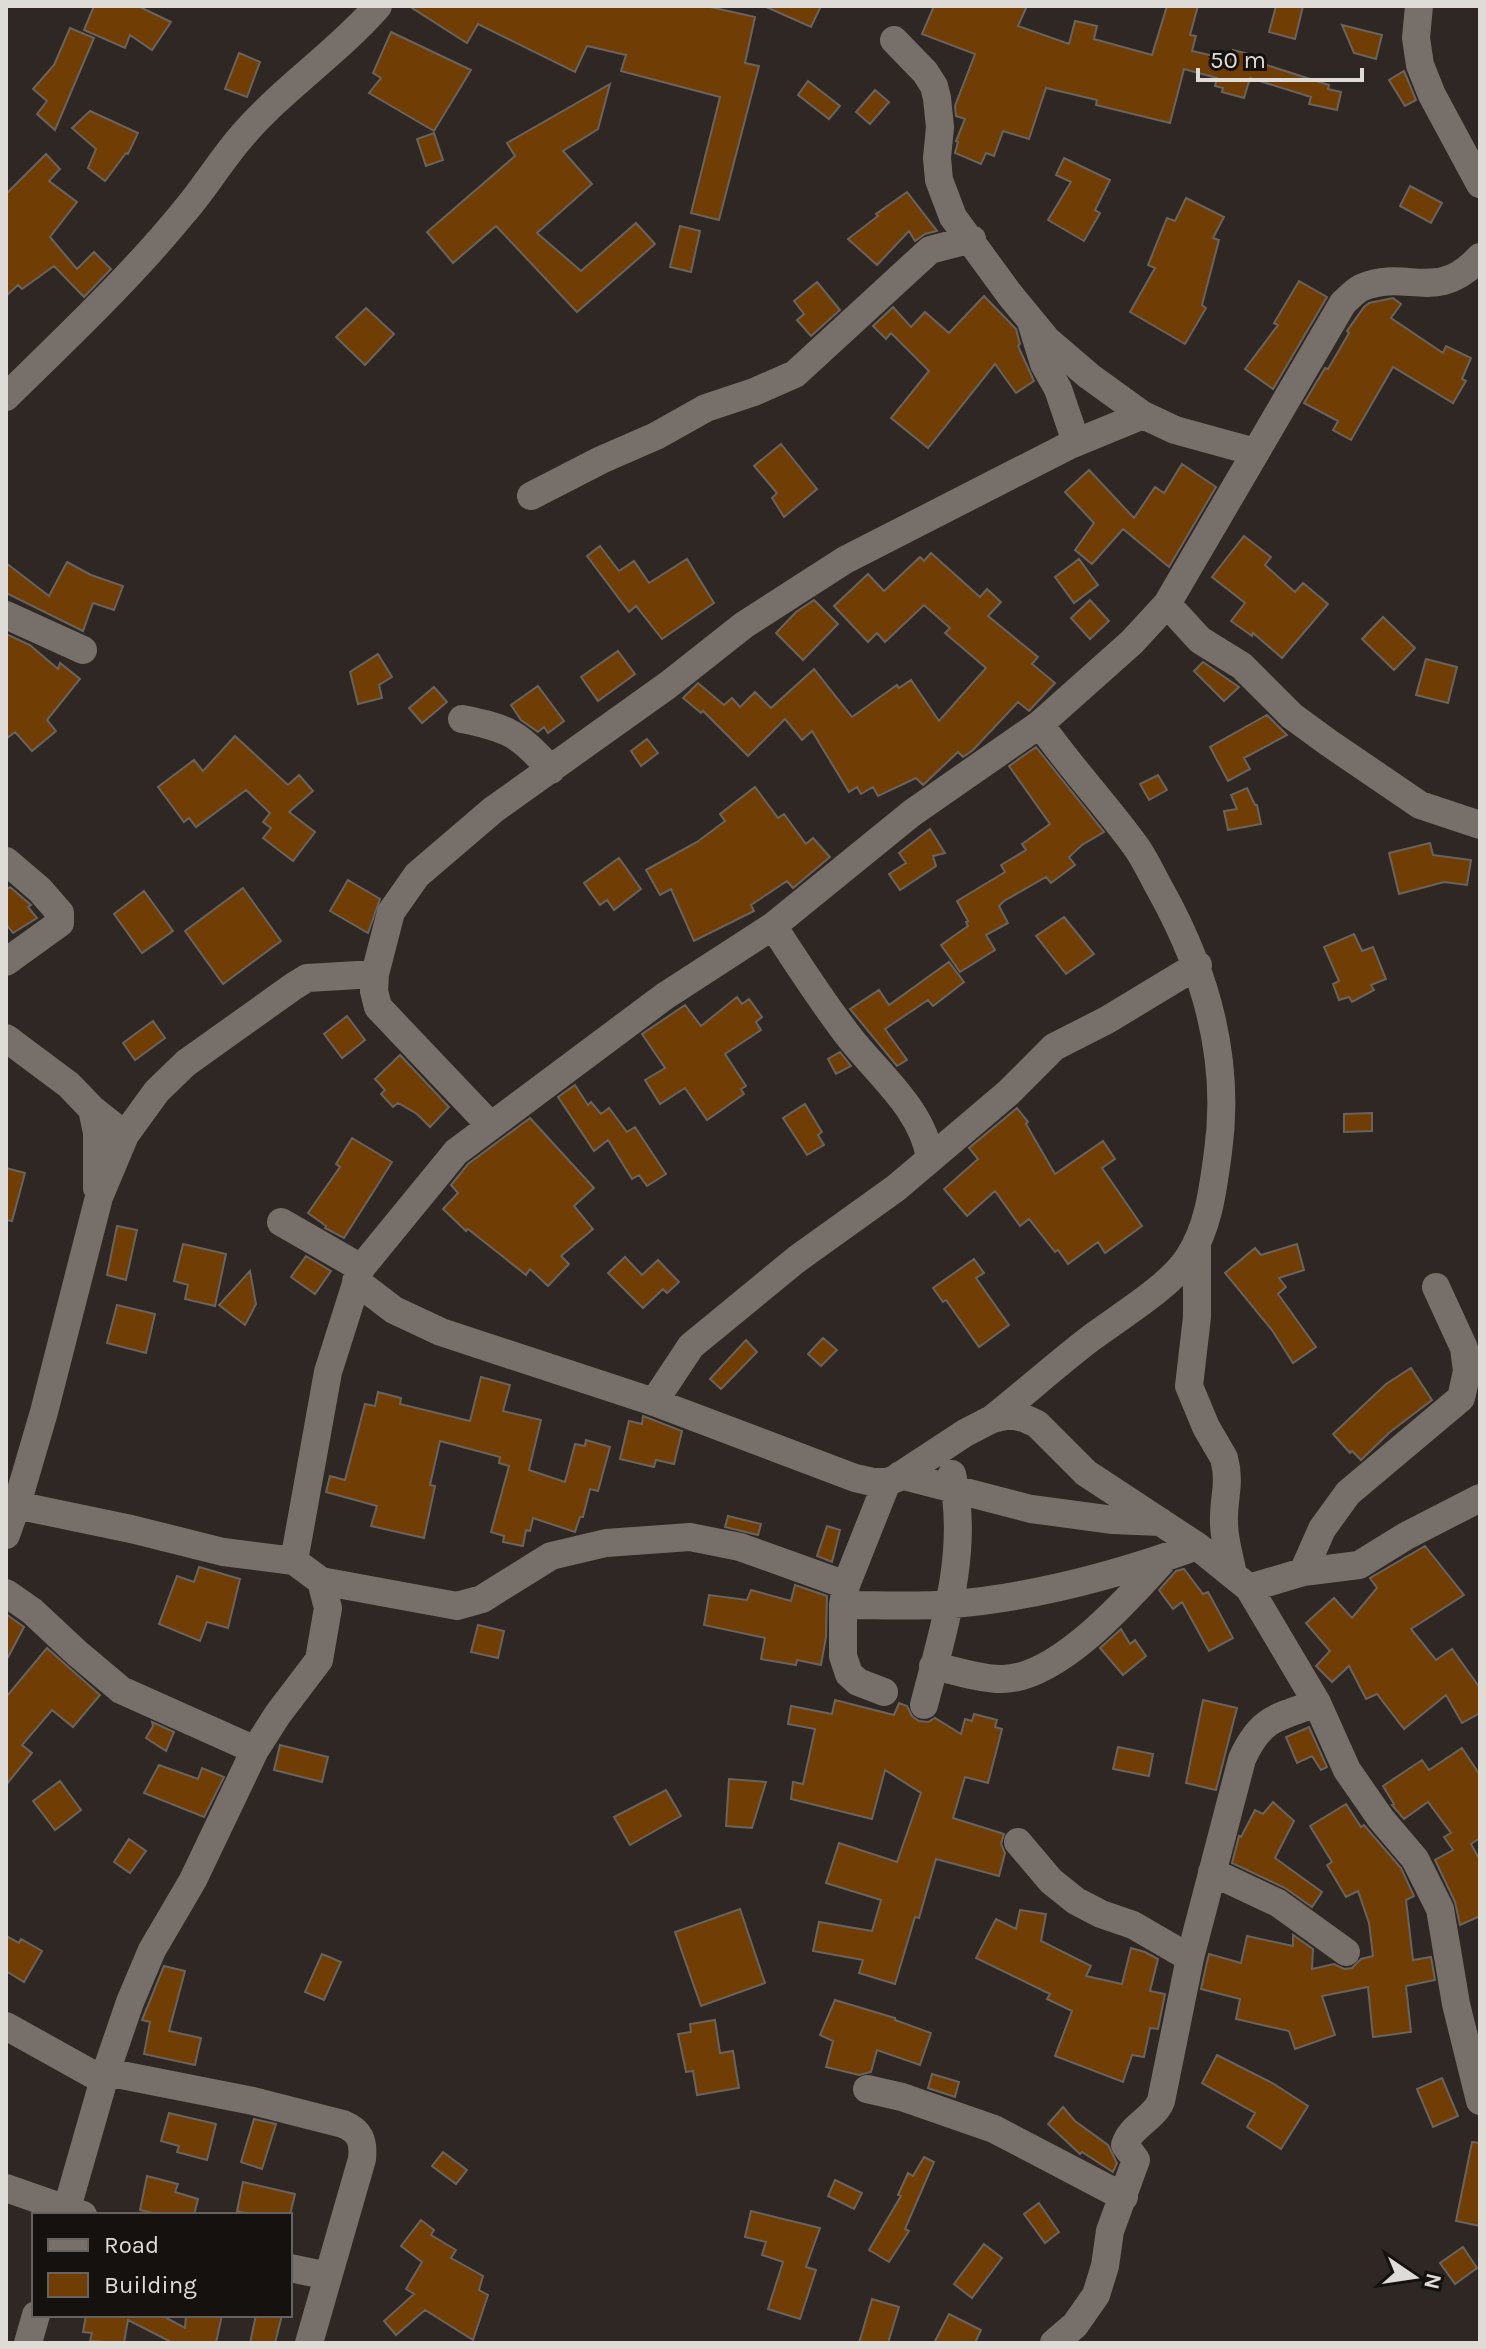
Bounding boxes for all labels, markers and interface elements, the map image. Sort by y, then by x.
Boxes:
scale bar [1198,32,1362,82]
text: 50 m [1210,46,1266,74]
legend [32,2213,292,2317]
text: Road [104,2231,159,2259]
north arrow [1374,2237,1454,2317]
text: Building [104,2271,197,2299]
text: N [1418,2271,1447,2292]

